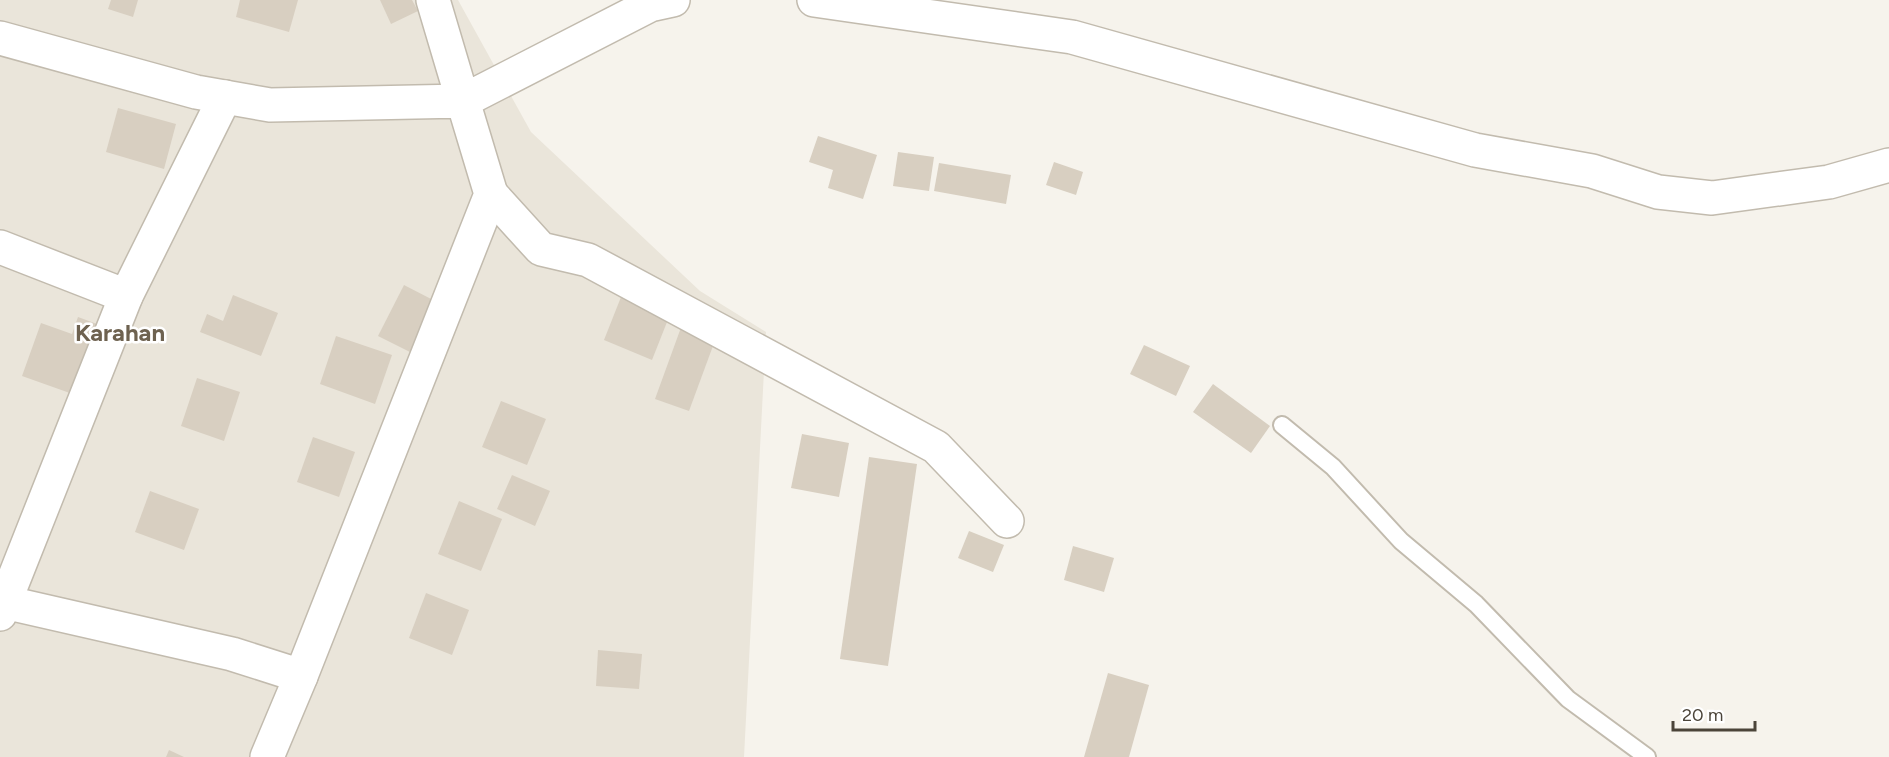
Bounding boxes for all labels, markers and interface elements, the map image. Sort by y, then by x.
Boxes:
district label: Karahan [75,318,165,347]
scale bar [1673,694,1756,732]
text: 20 m [1682,704,1723,726]

